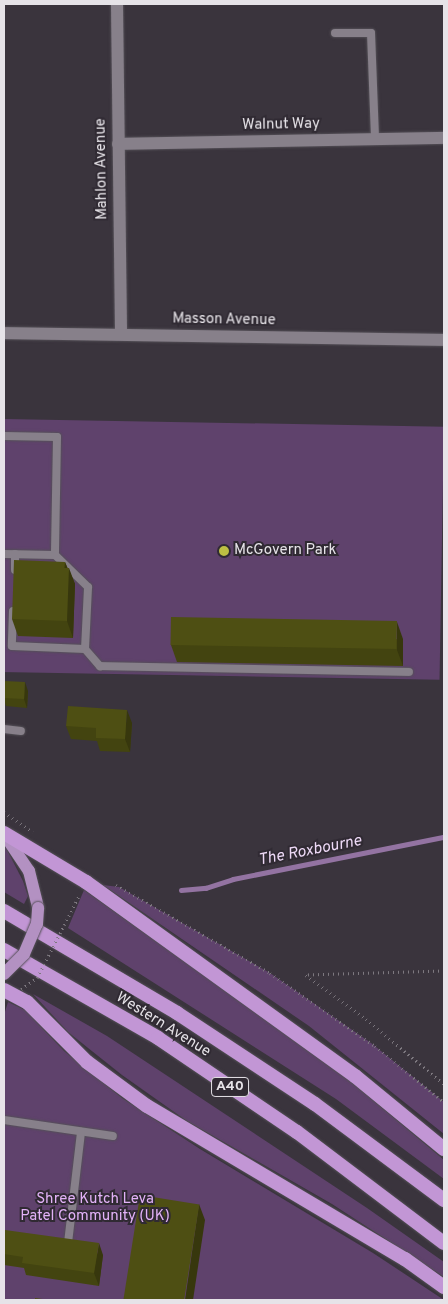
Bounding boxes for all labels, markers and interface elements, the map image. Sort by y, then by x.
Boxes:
street label: Walnut Way [242,115,320,135]
street label: Mahlon Avenue [92,118,112,220]
street label: Masson Avenue [172,310,276,330]
place label: McGovern Park [234,542,336,560]
marker: McGovern Park [218,545,230,557]
water label: The Roxbourne [257,832,363,870]
street label: Western Avenue [112,989,214,1061]
road number: A40 [210,1076,250,1098]
park label: Shree Kutch Leva Patel Community (UK) [20,1190,170,1225]

